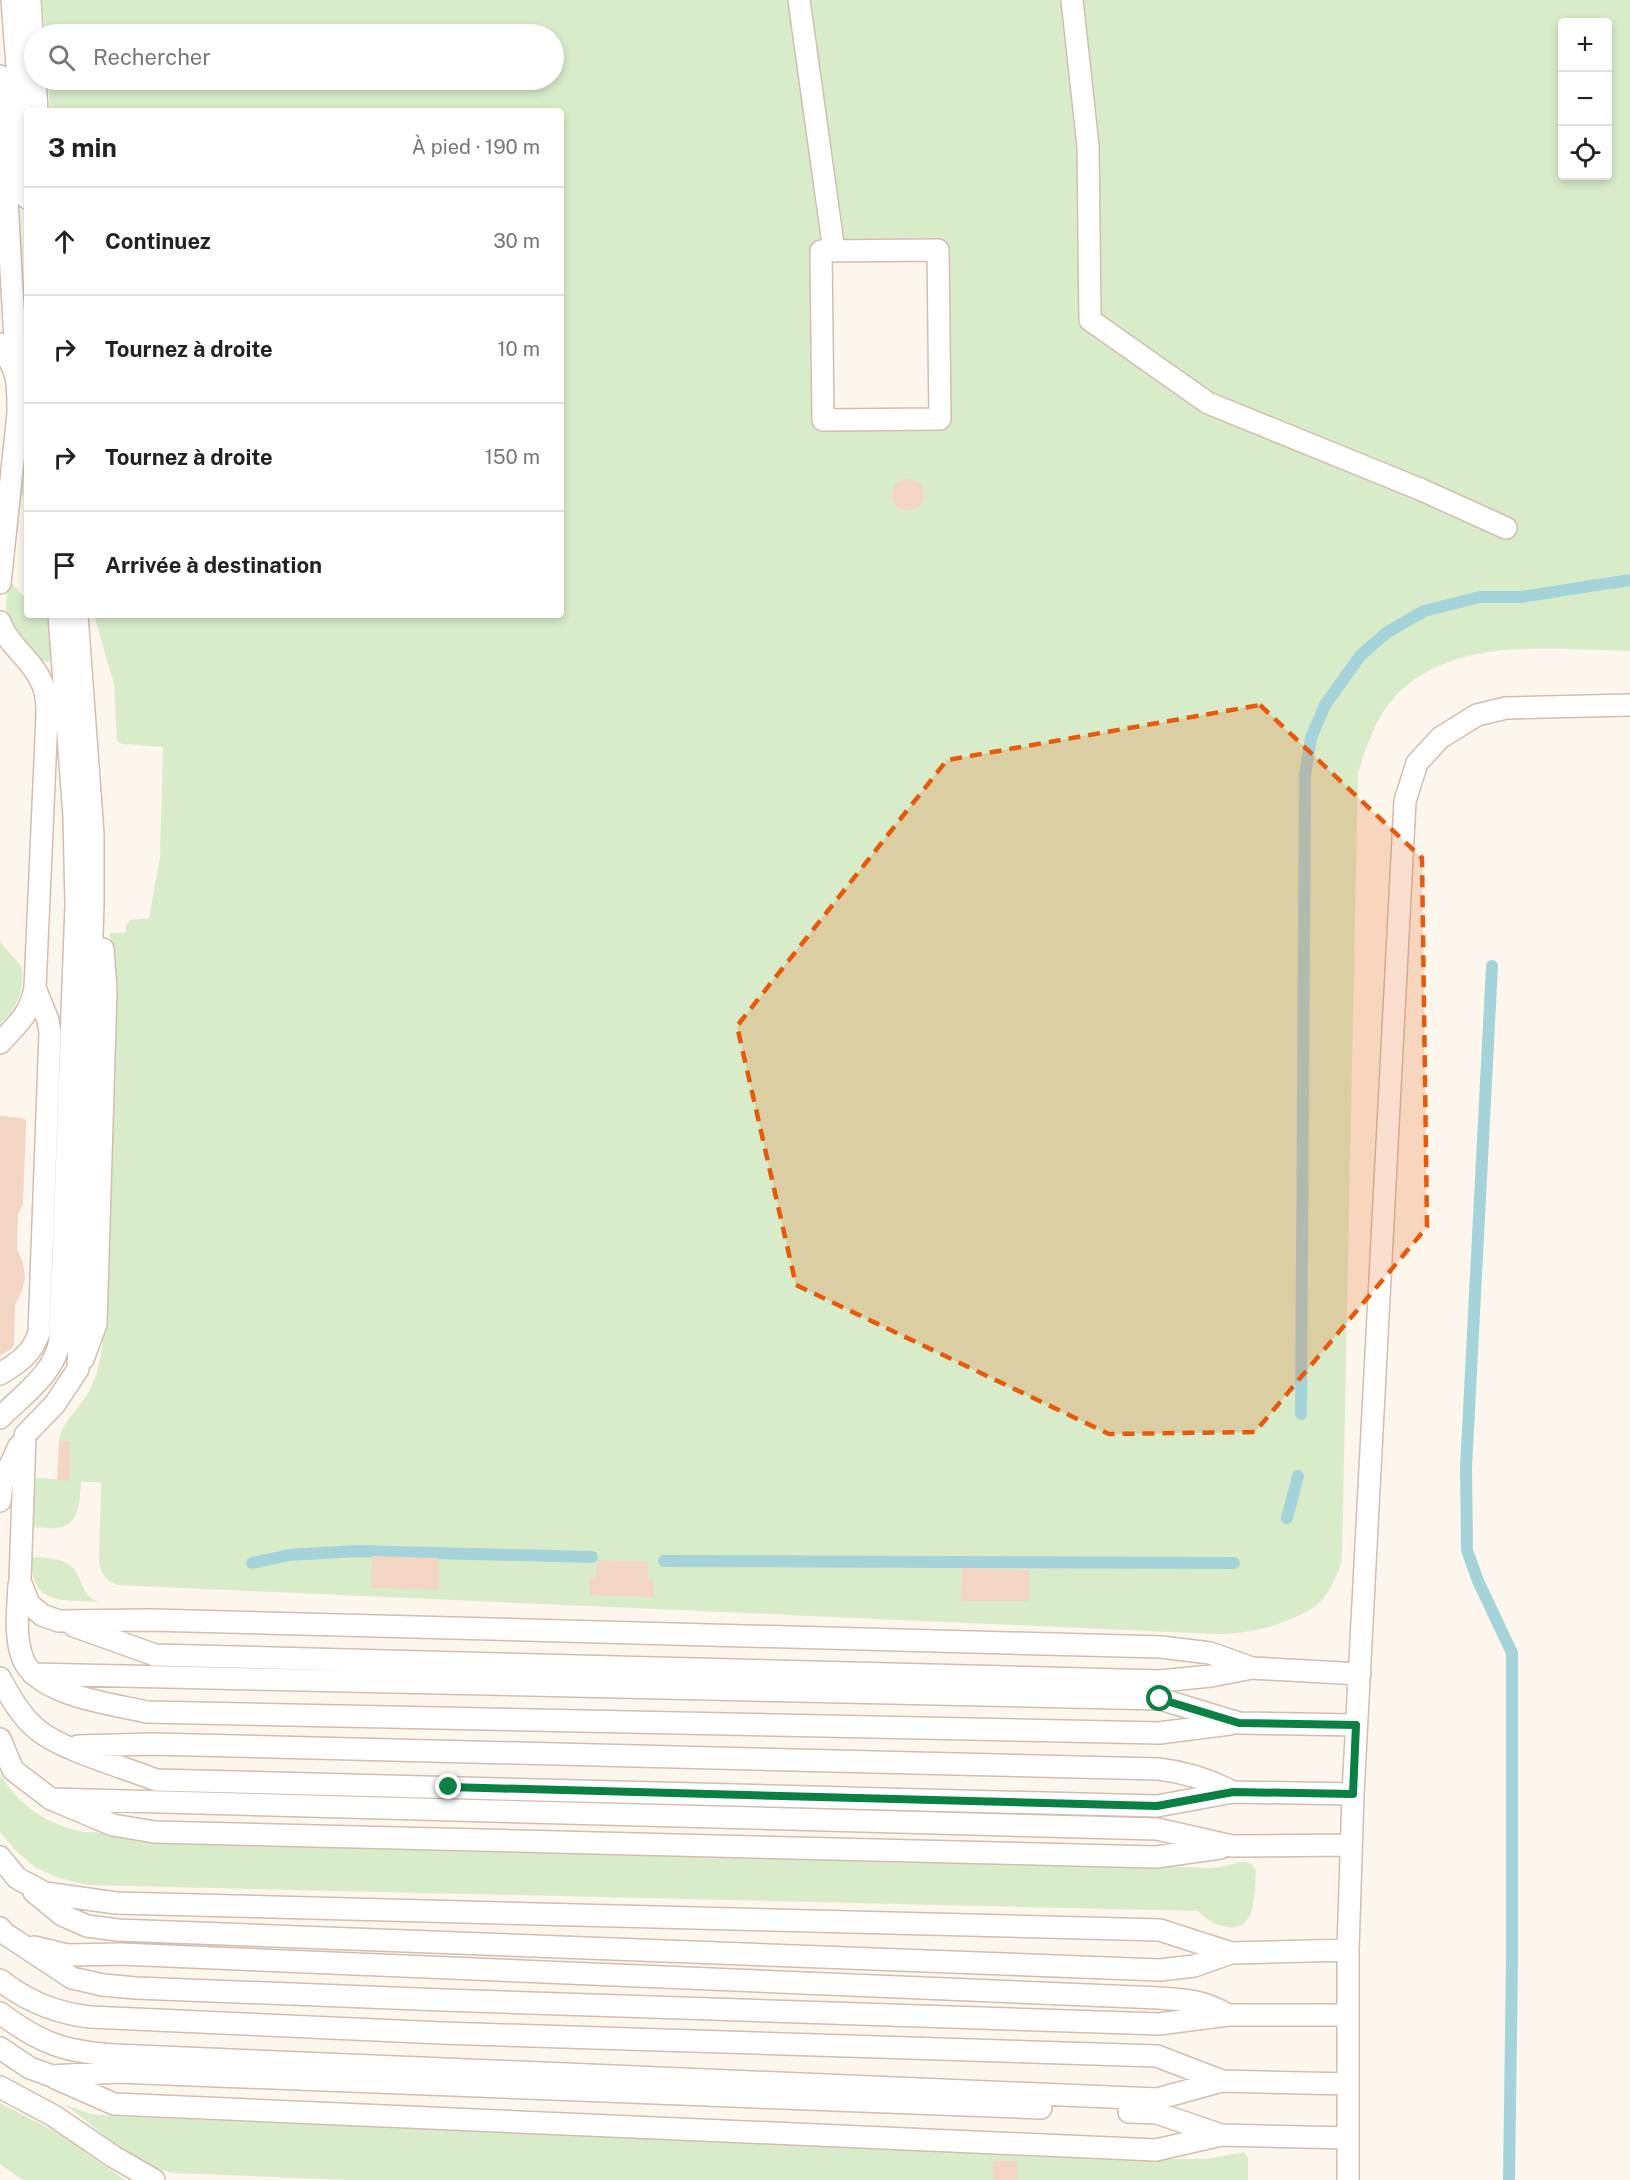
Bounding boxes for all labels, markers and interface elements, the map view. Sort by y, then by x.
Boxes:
map controls [1558,18,1612,180]
button: + [1558,18,1612,72]
search box [24,24,564,90]
icon: search [45,41,78,74]
text: Rechercher [93,44,211,70]
button: − [1558,72,1612,126]
button: locate [1558,126,1612,180]
text: 3 min [48,132,117,163]
text: À pied · 190 m [412,135,540,159]
icon: ahead [48,225,81,258]
text: Continuez [105,228,211,254]
text: 30 m [493,229,540,253]
icon: right [48,333,81,366]
text: Tournez à droite [105,336,273,362]
text: 10 m [497,337,540,361]
icon: right [48,441,81,474]
text: Tournez à droite [105,444,273,470]
text: 150 m [485,445,540,469]
icon: arrive [48,549,81,582]
text: Arrivée à destination [105,552,322,578]
route start [1146,1685,1172,1711]
route end [435,1773,461,1799]

